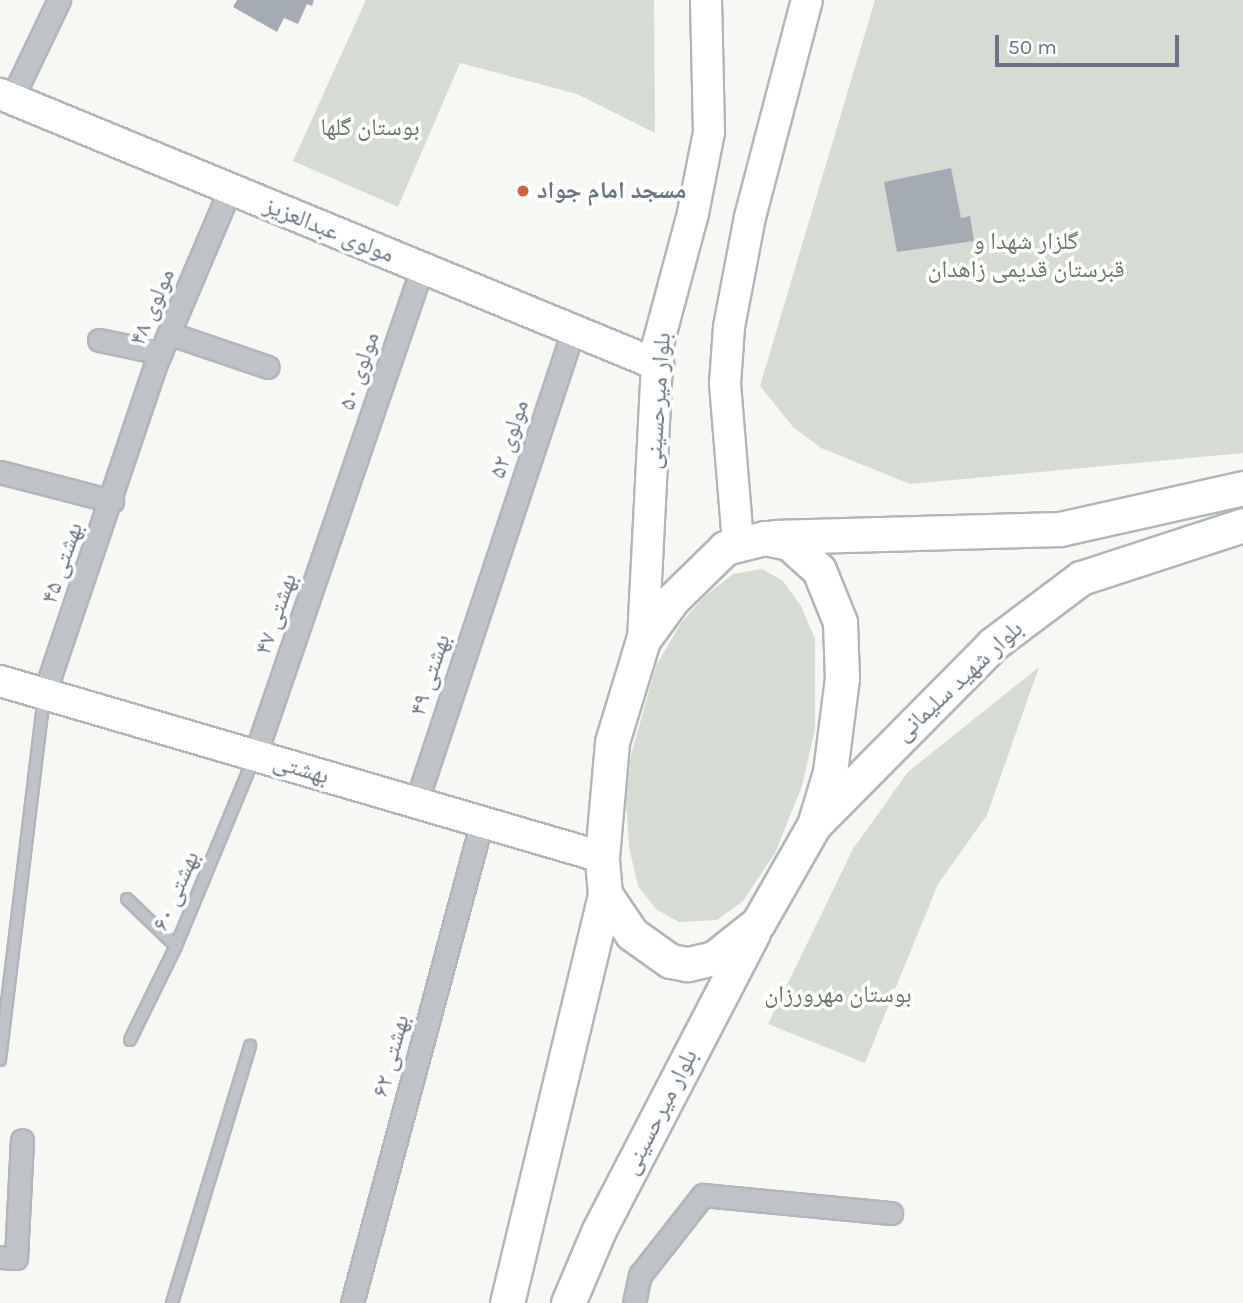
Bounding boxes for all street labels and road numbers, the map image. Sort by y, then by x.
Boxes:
street label: مولوی عبدالعزیز [260,191,398,269]
street label: مولوی ۴۸ [123,264,181,350]
street label: مولوی ۵۰ [332,328,386,414]
street label: بلوار میرحسینی [639,332,677,470]
street label: مولوی ۵۲ [483,396,535,482]
street label: بهشتی ۴۵ [35,519,89,607]
street label: بهشتی ۴۷ [249,570,303,658]
street label: بلوار شهید سلیمانی [889,614,1029,748]
street label: بهشتی ۴۹ [403,631,457,719]
street label: بهشتی [270,747,332,791]
street label: بهشتی ۶۰ [146,847,206,935]
street label: بهشتی ۶۲ [366,1012,416,1100]
street label: بلوار میرحسینی [616,1044,704,1180]

